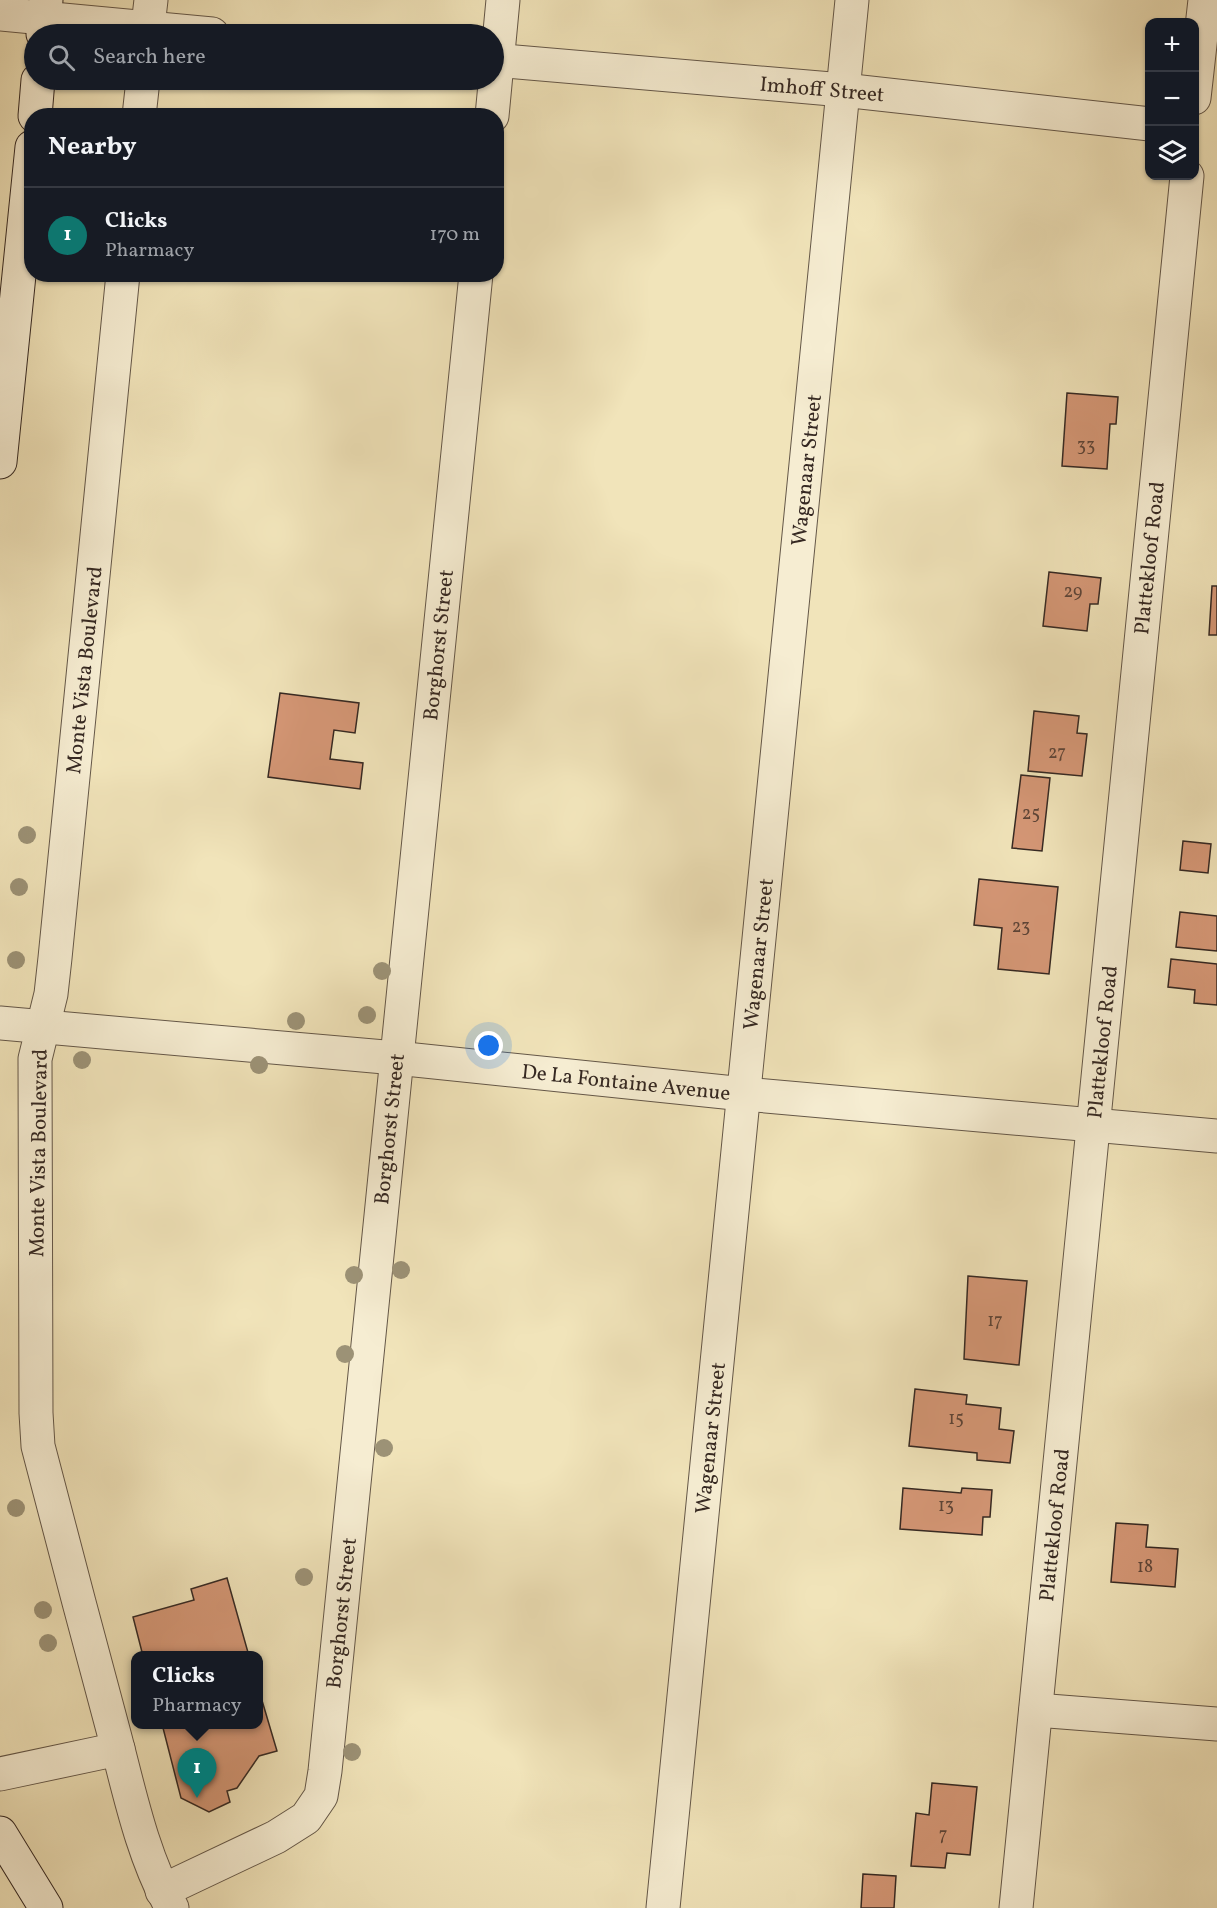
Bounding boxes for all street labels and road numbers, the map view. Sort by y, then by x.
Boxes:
street label: Imhoff Street [758,71,885,110]
street label: Wagenaar Street [785,393,830,547]
street label: Plattekloof Road [1128,480,1173,636]
street label: Monte Vista Boulevard [60,565,111,775]
street label: Borghorst Street [417,568,462,722]
street label: Wagenaar Street [737,877,782,1031]
street label: Plattekloof Road [1081,964,1126,1120]
street label: Monte Vista Boulevard [23,1049,56,1258]
street label: Borghorst Street [368,1052,413,1206]
street label: De La Fontaine Avenue [520,1058,732,1109]
street label: Wagenaar Street [689,1361,734,1515]
street label: Plattekloof Road [1033,1447,1078,1603]
street label: Borghorst Street [320,1536,365,1690]

